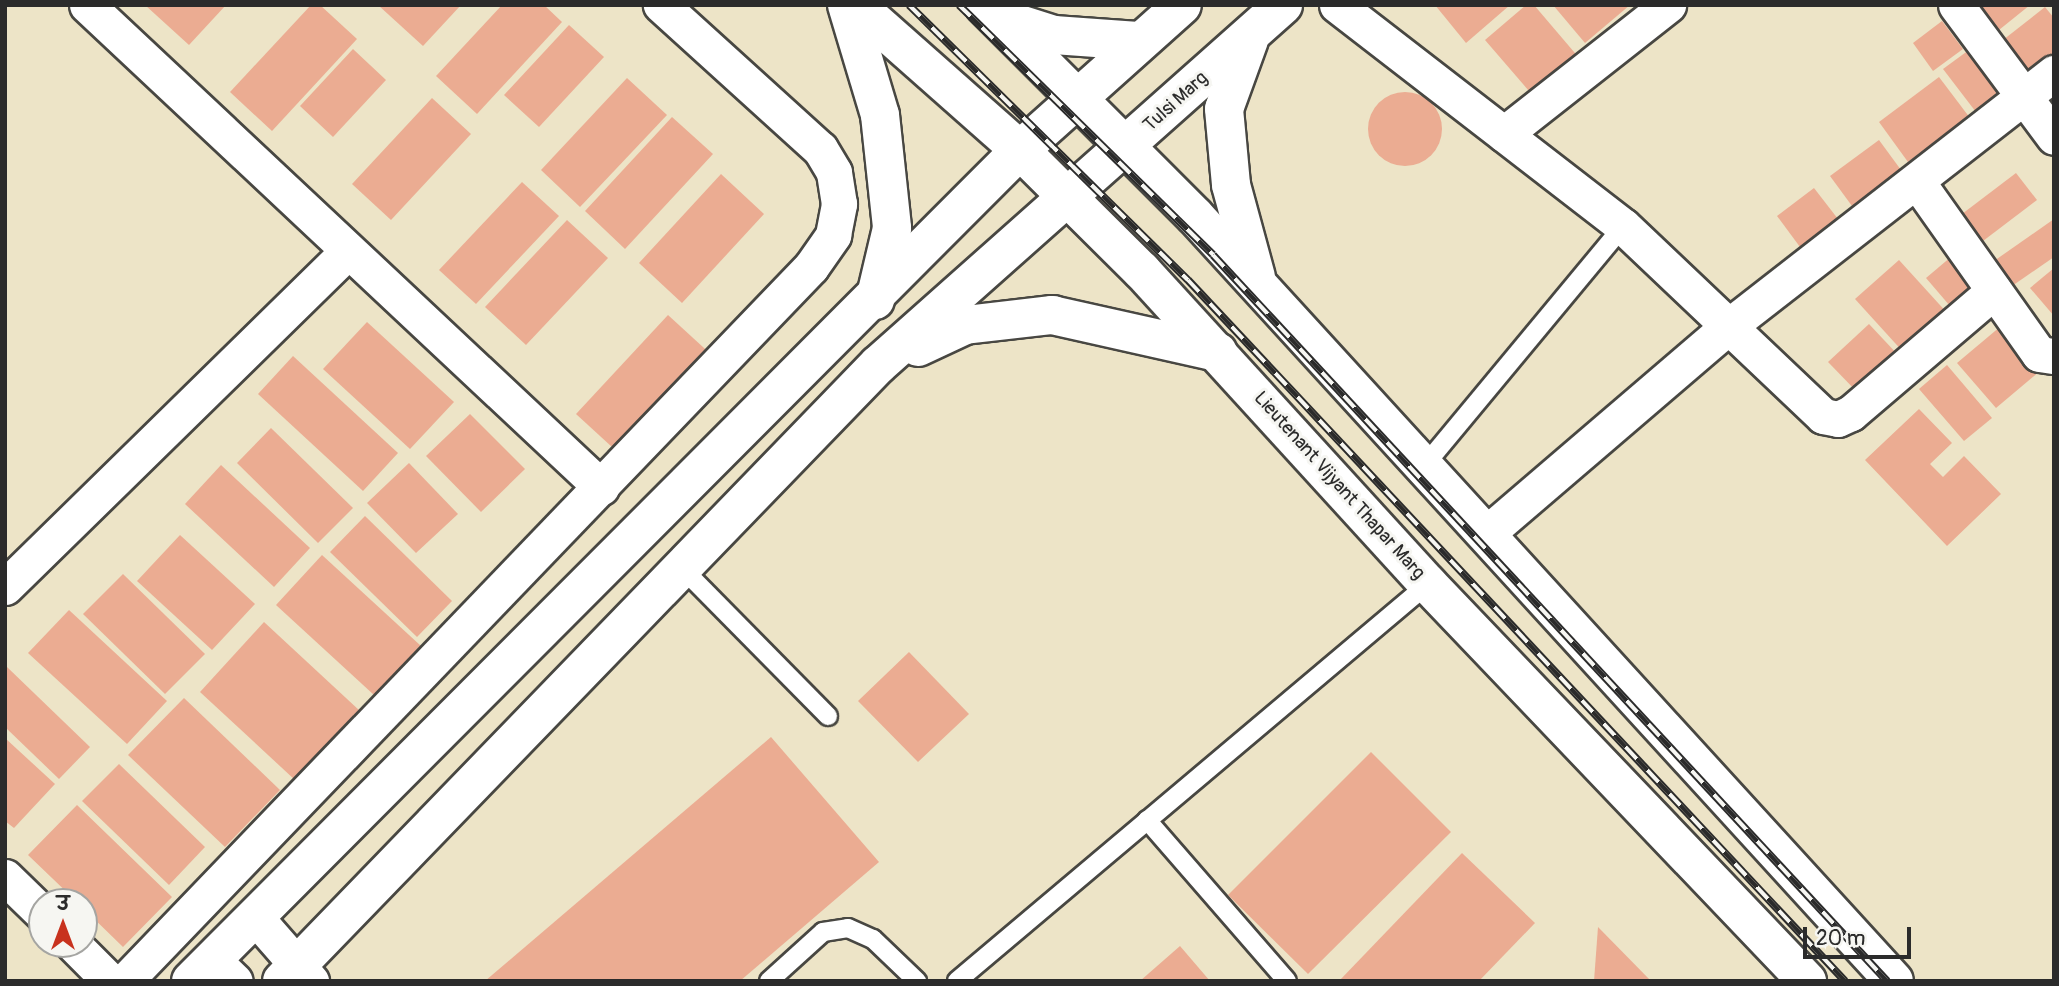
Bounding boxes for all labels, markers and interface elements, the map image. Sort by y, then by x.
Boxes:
street label: Tulsi Marg [1139,67,1213,137]
street label: Lieutenant Vijyant Thapar Marg [1249,387,1429,585]
north arrow [28,888,98,958]
text: उ [57,892,69,916]
scale bar [1807,912,1916,956]
text: 20 m [1816,925,1865,952]

